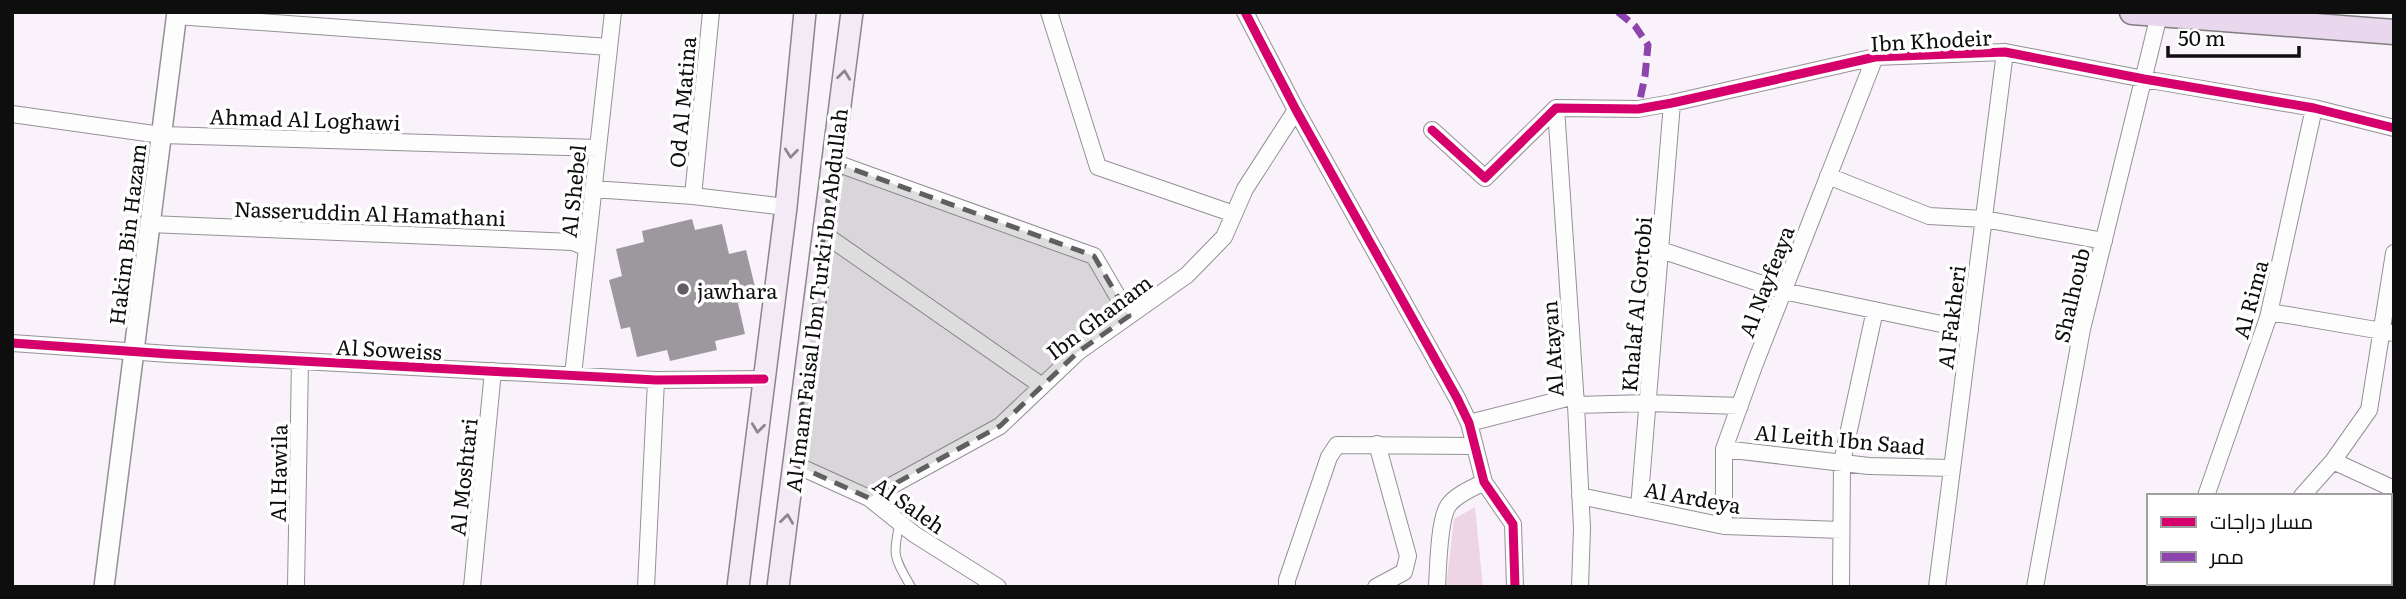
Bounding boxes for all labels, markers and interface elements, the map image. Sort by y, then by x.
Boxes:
scale bar [2168,14,2299,58]
street label: Ibn Khodeir [1869,20,1993,58]
text: 50 m [2178,21,2225,52]
street label: Od Al Matina [660,34,702,169]
one-way arrow [837,69,852,81]
street label: Ahmad Al Loghawi [209,99,401,137]
street label: Al Imam Faisal Ibn Turki Ibn Abdullah [776,106,854,494]
street label: Hakim Bin Hazam [99,141,153,327]
street label: Al Shebel [552,143,592,239]
one-way arrow [784,148,799,159]
street label: Nasseruddin Al Hamathani [234,192,506,232]
street label: Khalaf Al Gortobi [1612,215,1658,393]
street label: Al Nayfeaya [1729,220,1801,341]
street label: Shalhoub [2044,245,2096,345]
street label: Al Rima [2224,255,2275,342]
street label: Al Fakheri [1928,263,1972,371]
street label: Ibn Ghanam [1039,266,1157,366]
place label: jawhara [697,274,778,305]
marker: jawhara [675,281,691,297]
street label: Al Atayan [1532,300,1570,398]
street label: Al Soweiss [335,330,443,366]
street label: Al Leith Ibn Saad [1754,415,1927,461]
street label: Al Moshtari [440,417,484,537]
one-way arrow [751,422,766,434]
street label: Al Hawila [261,423,293,522]
street label: Al Saleh [868,468,952,540]
street label: Al Ardeya [1642,472,1744,520]
legend [2147,494,2392,585]
text: مسار دراجات [2210,504,2313,535]
one-way arrow [779,513,794,525]
text: ممر [2209,539,2244,570]

